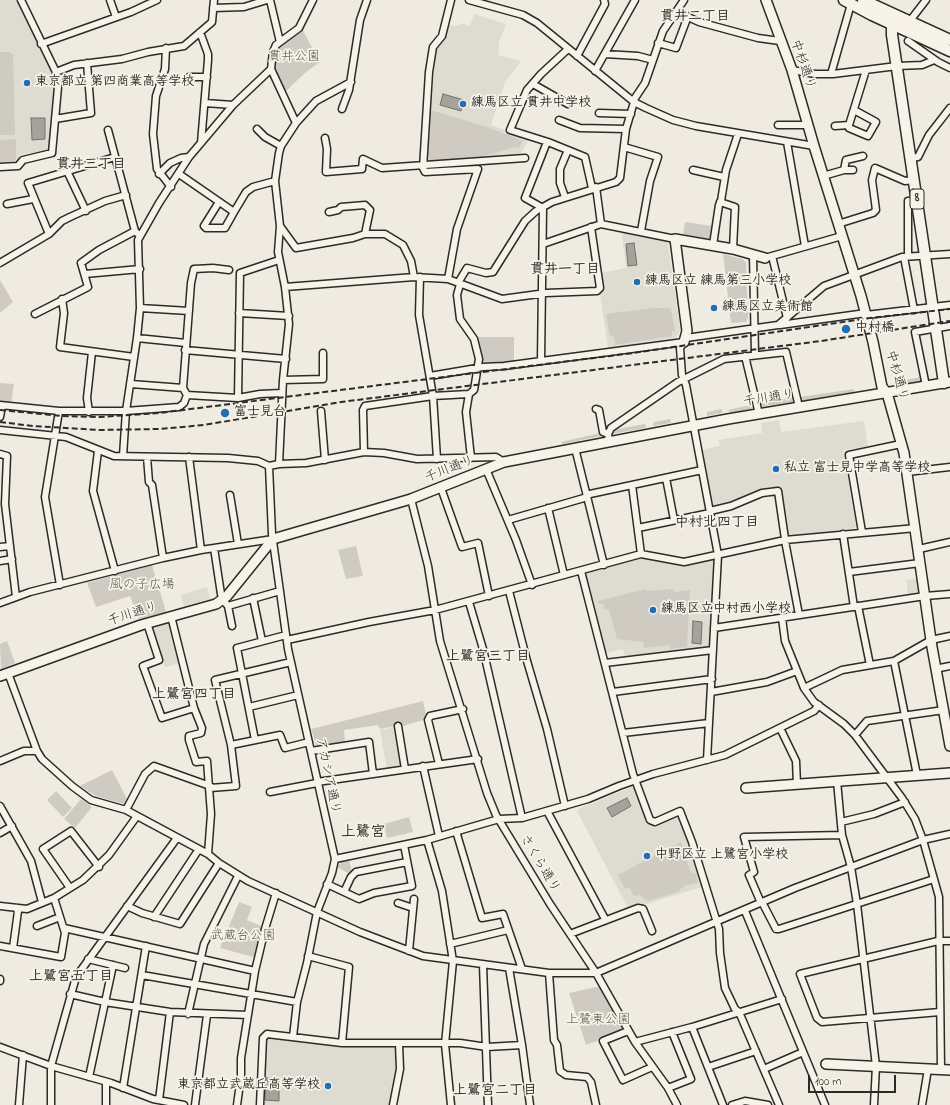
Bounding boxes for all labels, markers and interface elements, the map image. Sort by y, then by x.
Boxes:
district label: 貫井二丁目 [660,10,730,26]
street label: 中杉通り [786,38,818,92]
park label: 貫井公園 [268,50,320,66]
place label: 東京都立 第四商業高等学校 [35,75,194,91]
marker: 東京都立 第四商業高等学校 [22,78,32,88]
place label: 練馬区立 貫井中学校 [471,96,591,112]
marker: 練馬区立 貫井中学校 [458,99,468,109]
district label: 貫井三丁目 [56,158,126,174]
road number: 8 [910,189,924,209]
district label: 貫井一丁目 [530,263,600,279]
place label: 練馬区立 練馬第三小学校 [645,274,791,290]
marker: 練馬区立 練馬第三小学校 [632,277,642,287]
place label: 練馬区立美術館 [722,300,813,316]
marker: 練馬区立美術館 [709,303,719,313]
place label: 中村橋 [855,321,894,337]
marker: 中村橋 [840,323,852,335]
street label: 中杉通り [881,349,911,403]
street label: 千川通り [742,387,796,411]
place label: 富士見台 [234,405,286,421]
marker: 富士見台 [219,407,231,419]
street label: 千川通り [423,453,477,487]
place label: 私立 富士見中学高等学校 [784,461,930,477]
marker: 私立 富士見中学高等学校 [771,464,781,474]
district label: 中村北四丁目 [675,516,759,532]
park label: 風の子広場 [110,578,174,594]
street label: 千川通り [106,600,160,630]
place label: 練馬区立中村西小学校 [661,602,791,618]
marker: 練馬区立中村西小学校 [648,605,658,615]
district label: 上鷺宮三丁目 [446,650,530,666]
district label: 上鷺宮四丁目 [152,688,236,704]
street label: アカシア通り [311,736,343,816]
district label: 上鷺宮 [341,825,385,843]
street label: さくら通り [516,832,562,896]
place label: 中野区立 上鷺宮小学校 [655,848,788,864]
marker: 中野区立 上鷺宮小学校 [642,851,652,861]
park label: 武蔵台公園 [211,929,275,945]
district label: 上鷺宮五丁目 [29,970,113,986]
park label: 上鷺東公園 [566,1013,630,1029]
scale bar [810,1067,898,1093]
text: 100 m [815,1073,842,1091]
place label: 東京都立武蔵丘高等学校 [177,1078,320,1094]
marker: 東京都立武蔵丘高等学校 [323,1081,333,1091]
district label: 上鷺宮二丁目 [453,1084,537,1100]

